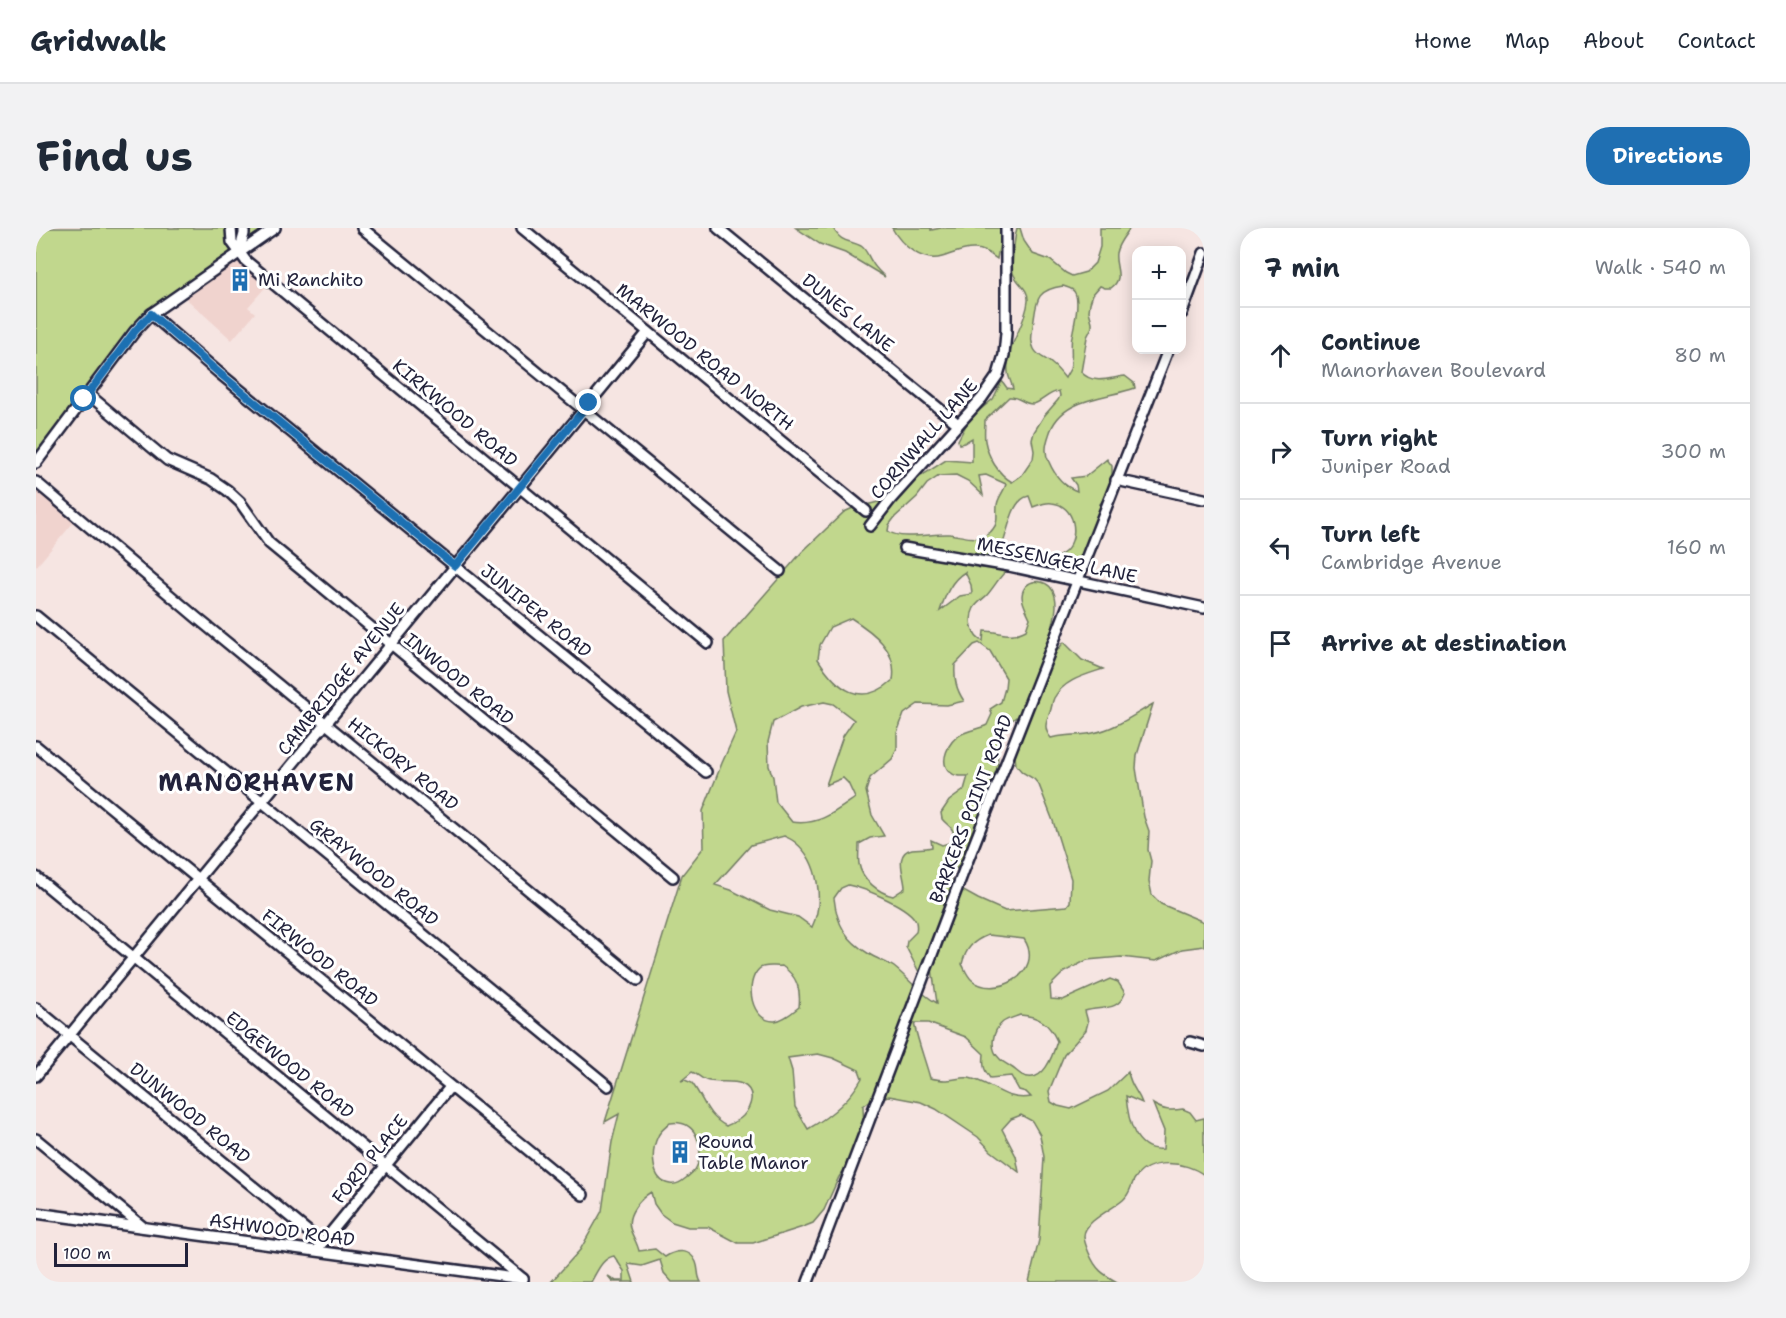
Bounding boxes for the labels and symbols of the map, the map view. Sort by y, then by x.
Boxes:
building icon: Mi Ranchito [227,267,253,293]
place label: Mi Ranchito [258,268,364,292]
street label: DUNES LANE [797,268,899,358]
street label: MARWOOD ROAD NORTH [611,278,799,436]
street label: KIRKWOOD ROAD [387,354,523,472]
street label: CORNWALL LANE [865,374,983,504]
route start [70,385,96,411]
route end [575,389,601,415]
street label: MESSENGER LANE [975,531,1139,589]
street label: JUNIPER ROAD [475,559,597,663]
street label: CAMBRIDGE AVENUE [272,598,410,760]
street label: INWOOD ROAD [399,627,519,731]
street label: BARKERS POINT ROAD [924,711,1018,907]
street label: HICKORY ROAD [342,712,464,816]
district label: MANORHAVEN [158,767,356,799]
street label: GRAYWOOD ROAD [304,812,444,932]
street label: FIRWOOD ROAD [257,904,383,1012]
street label: EDGEWOOD ROAD [221,1006,359,1124]
street label: DUNWOOD ROAD [125,1057,255,1169]
street label: FORD PLACE [327,1109,413,1209]
place label: Round Table Manor [698,1130,809,1175]
building icon: Round Table Manor [667,1139,693,1165]
street label: ASHWOOD ROAD [208,1208,356,1252]
scale bar [54,1240,188,1268]

